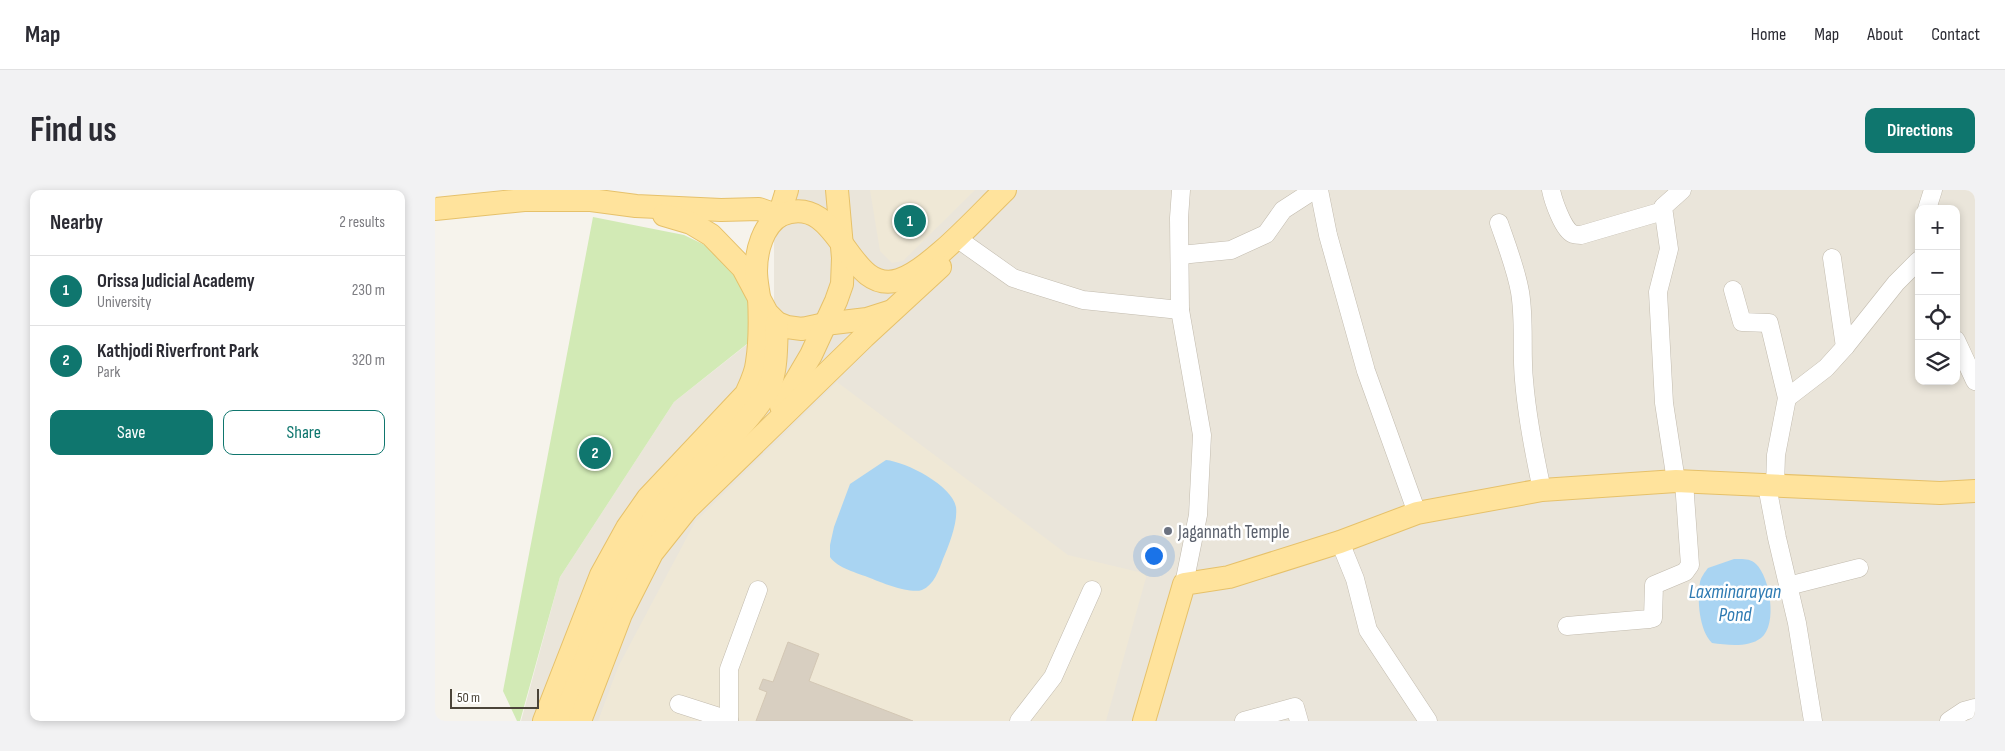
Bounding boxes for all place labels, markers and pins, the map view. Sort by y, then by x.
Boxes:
pin: 1 [894,202,926,240]
pin: 2 [579,434,611,472]
place label: Jagannath Temple [1177,521,1290,544]
marker: Jagannath Temple [1162,525,1174,537]

